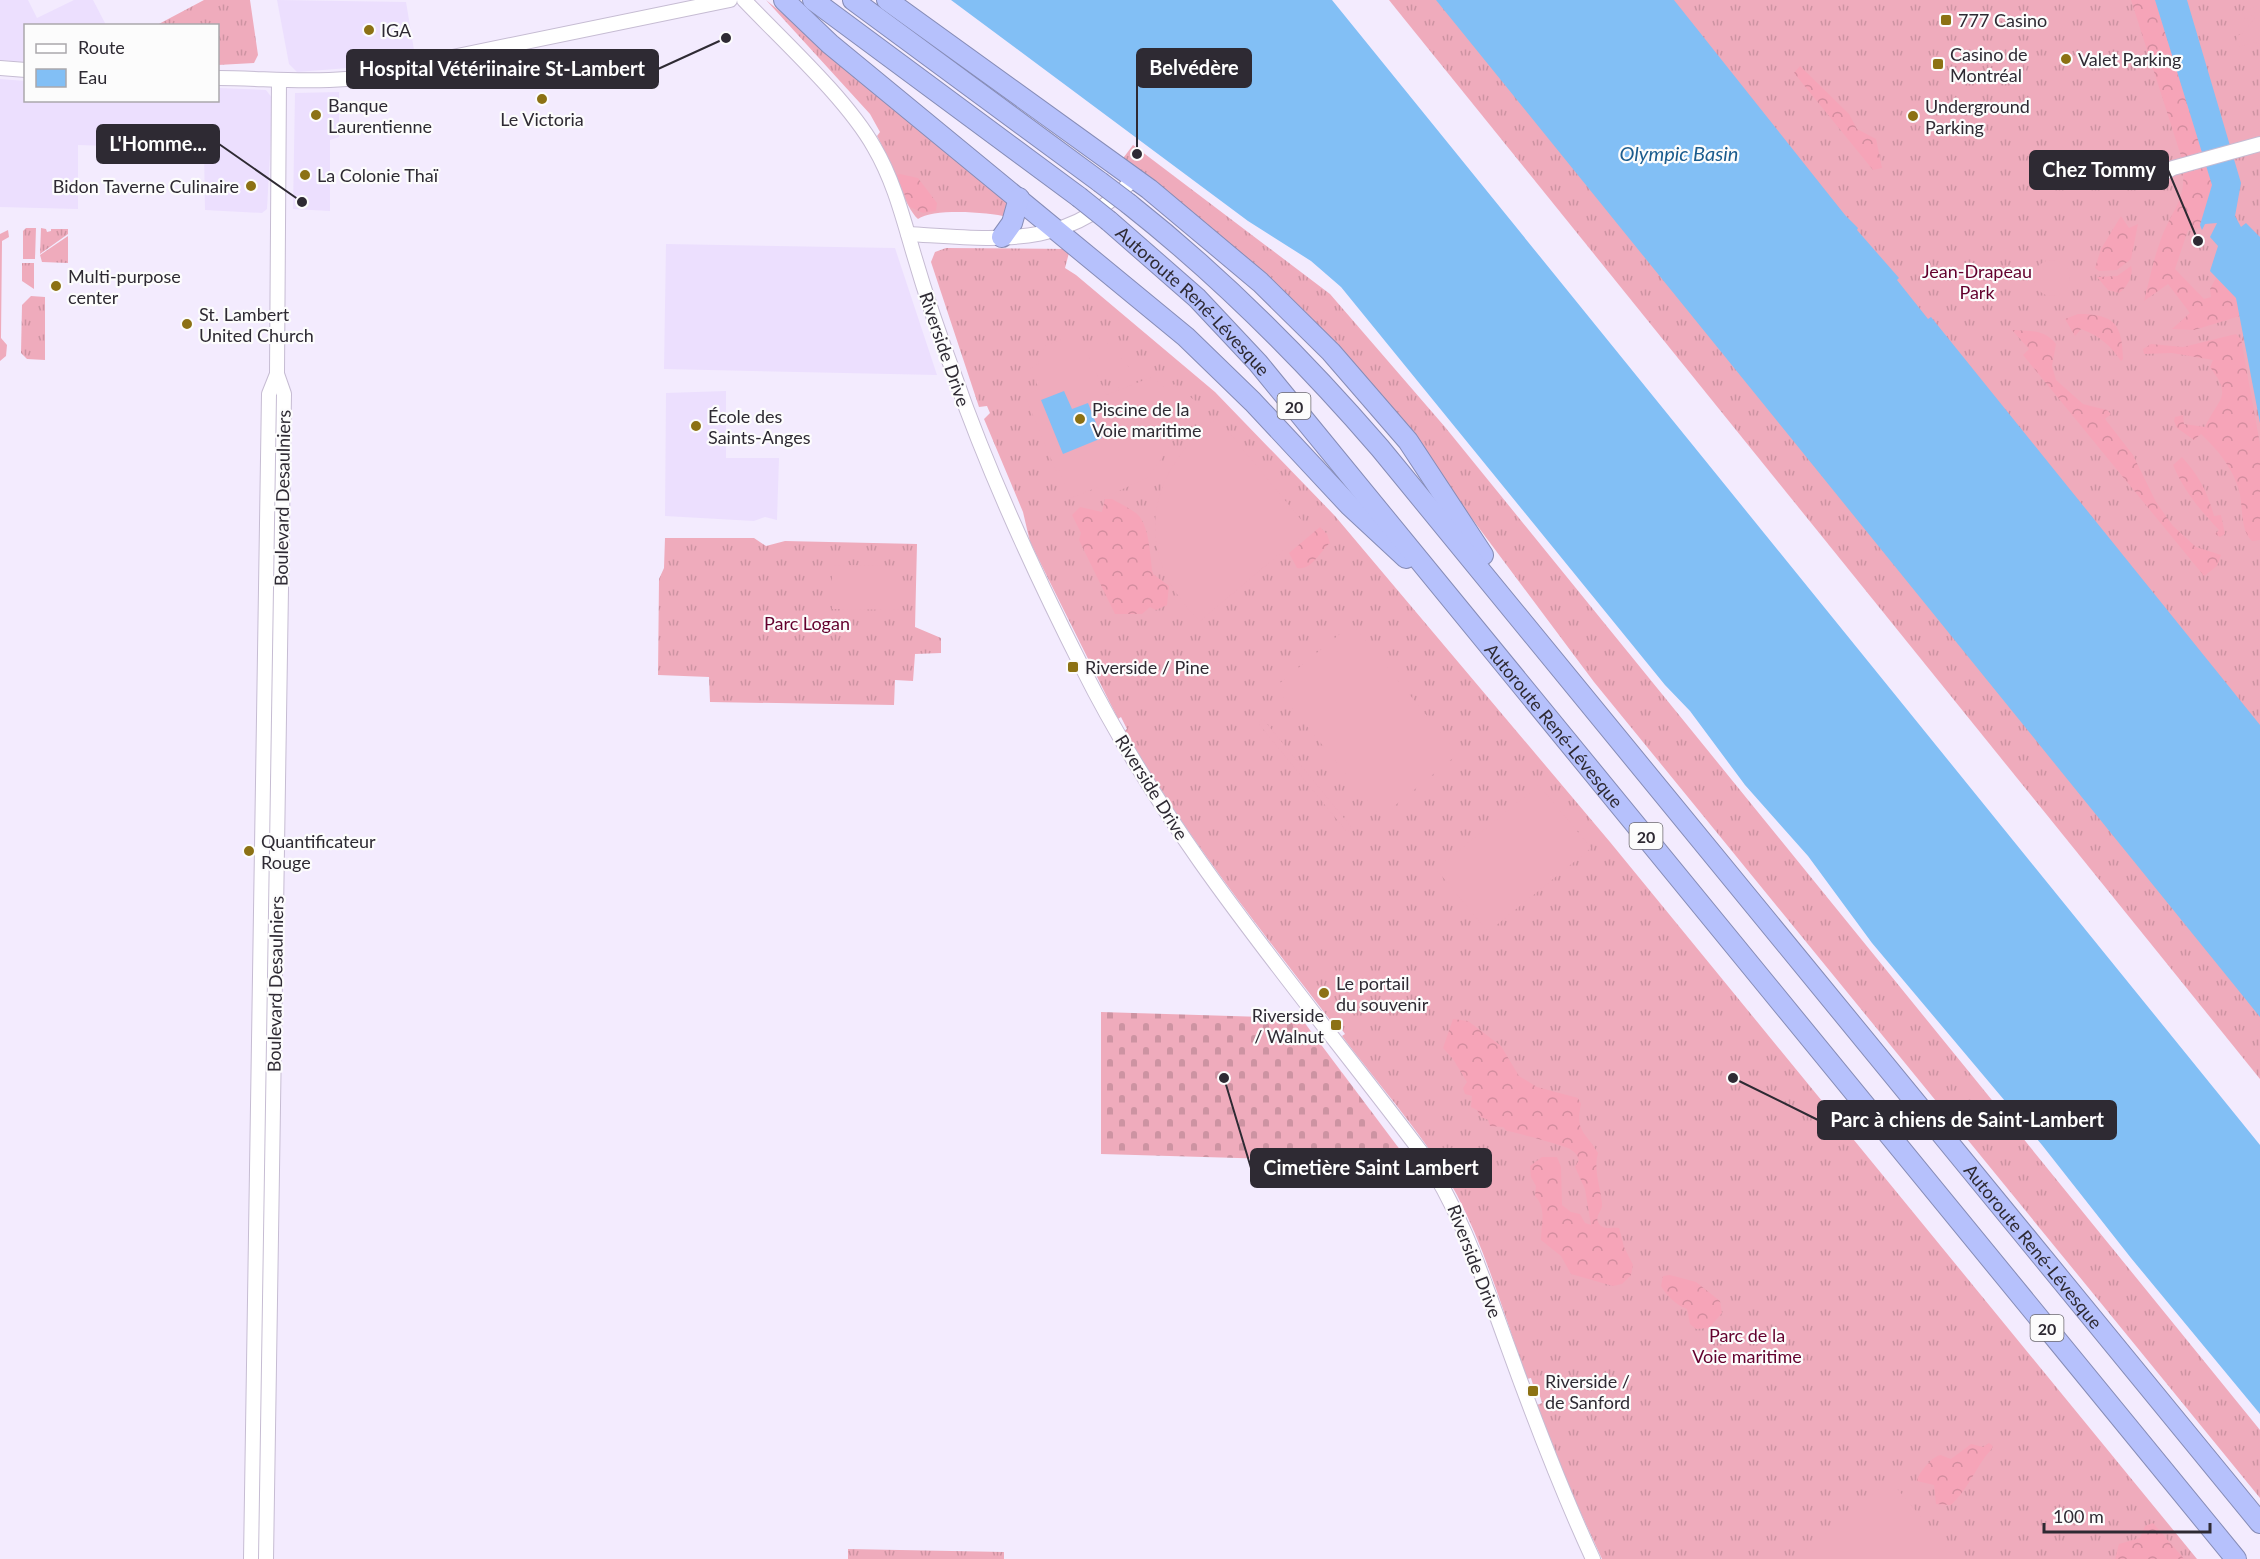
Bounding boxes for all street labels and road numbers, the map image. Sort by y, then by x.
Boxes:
street label: Autoroute René-Lévesque [1112,221,1275,380]
street label: Riverside Drive [915,289,975,409]
road number: 20 [1278,393,1310,419]
street label: Boulevard Desaulniers [269,409,295,586]
street label: Autoroute René-Lévesque [1480,639,1628,812]
street label: Riverside Drive [1111,730,1193,844]
road number: 20 [1630,823,1662,849]
street label: Boulevard Desaulniers [262,895,288,1072]
street label: Autoroute René-Lévesque [1960,1159,2107,1333]
street label: Riverside Drive [1443,1201,1507,1321]
road number: 20 [2030,1315,2064,1341]

